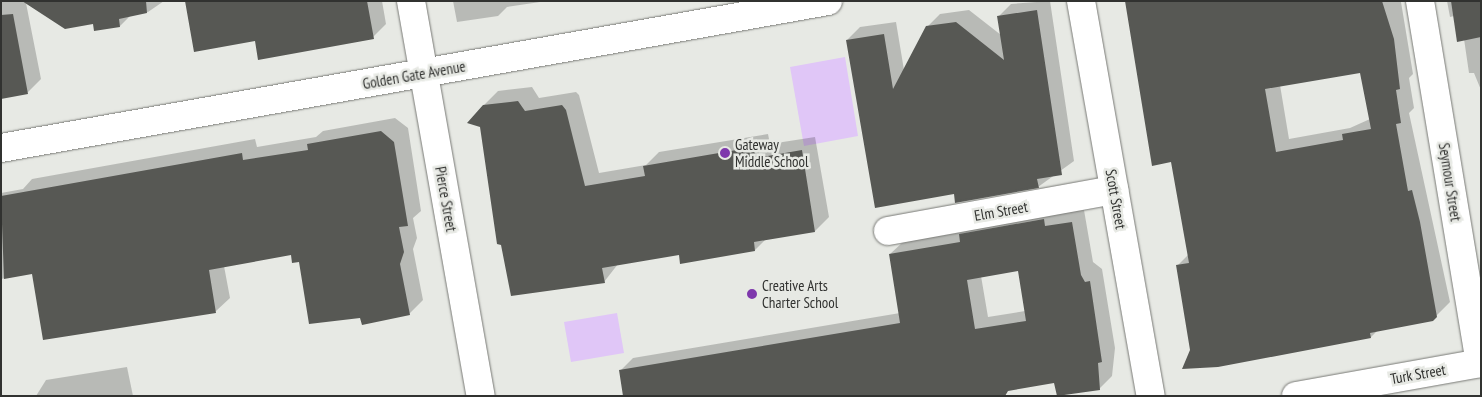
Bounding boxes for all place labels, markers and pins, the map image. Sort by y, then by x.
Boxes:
place label: Gateway Middle School [735,135,808,170]
marker: Gateway Middle School [719,147,731,159]
place label: Creative Arts Charter School [762,276,838,311]
marker: Creative Arts Charter School [746,288,758,300]

